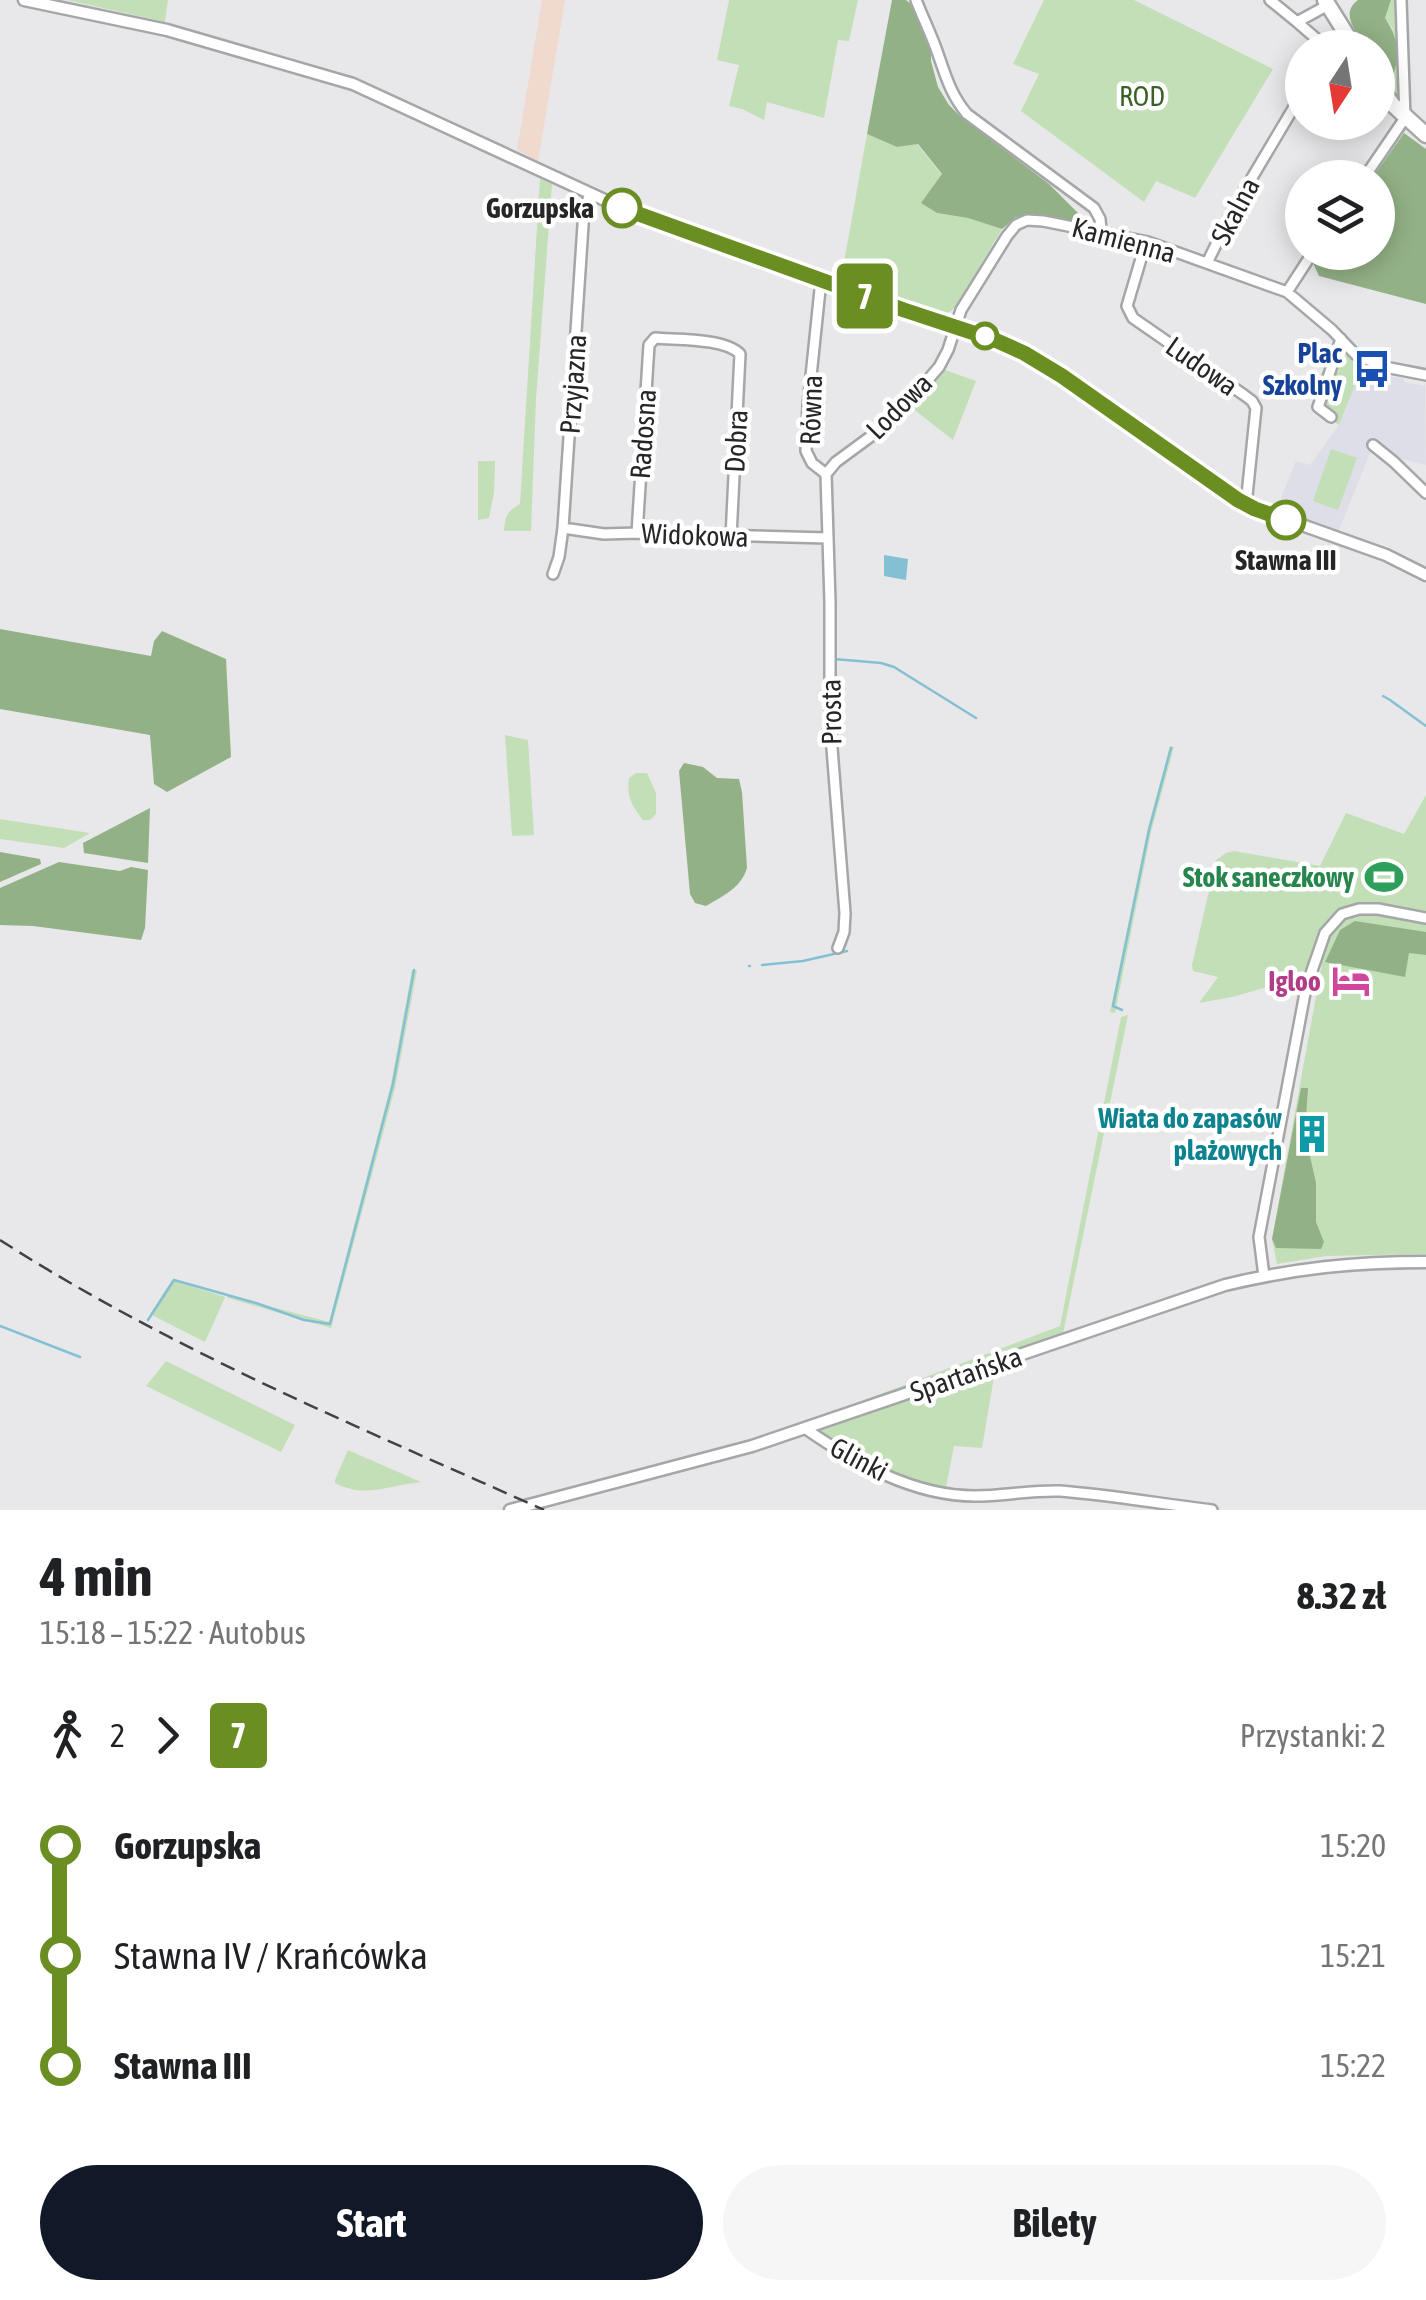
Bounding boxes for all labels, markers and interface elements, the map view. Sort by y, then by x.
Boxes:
north arrow [1285,30,1395,140]
map controls [1285,30,1395,270]
park label: ROD [1119,80,1165,112]
button: layers [1285,160,1395,270]
street label: Skalna [1204,172,1266,250]
marker: Gorzupska [603,189,641,227]
place label: Gorzupska [486,192,594,224]
street label: Kamienna [1069,211,1179,269]
line badge: 7 [832,264,898,328]
text: 7 [857,276,873,316]
unlabelled marker [972,323,998,349]
street label: Ludowa [1160,330,1244,402]
street label: Przyjazna [554,333,592,435]
place label: Plac Szkolny [1263,337,1343,401]
bus stop icon: Plac Szkolny [1351,348,1393,390]
street label: Lodowa [860,367,938,445]
street label: Równa [794,374,828,446]
street label: Radosna [624,388,662,480]
street label: Dobra [718,409,754,473]
marker: Stawna III [1267,501,1305,539]
street label: Widokowa [641,517,749,553]
place label: Stawna III [1235,544,1337,576]
street label: Prosta [814,679,848,745]
sports icon: Stok saneczkowy [1363,856,1405,898]
place label: Stok saneczkowy [1183,861,1354,893]
hotel icon: Igloo [1330,960,1372,1002]
place label: Igloo [1268,965,1321,997]
place label: Wiata do zapasów plażowych [1097,1102,1282,1166]
building icon: Wiata do zapasów plażowych [1291,1113,1333,1155]
street label: Spartańska [906,1340,1026,1408]
street label: Glinki [825,1431,893,1487]
text: 4 min [40,1545,152,1608]
text: 8.32 zł [1297,1574,1386,1617]
text: 15:18 – 15:22 · Autobus [40,1614,306,1651]
icon: walk [40,1708,95,1763]
icon: forward [140,1708,195,1763]
text: 7 [230,1715,247,1755]
text: 2 [110,1717,125,1754]
text: Przystanki: 2 [1240,1717,1386,1754]
text: Gorzupska [114,1824,261,1867]
text: 15:20 [1320,1827,1386,1864]
text: Stawna IV / Krańcówka [114,1934,428,1977]
text: 15:21 [1320,1937,1386,1974]
text: Stawna III [114,2044,252,2087]
text: 15:22 [1320,2047,1386,2084]
button: Start [40,2165,703,2280]
button: Bilety [723,2165,1386,2280]

